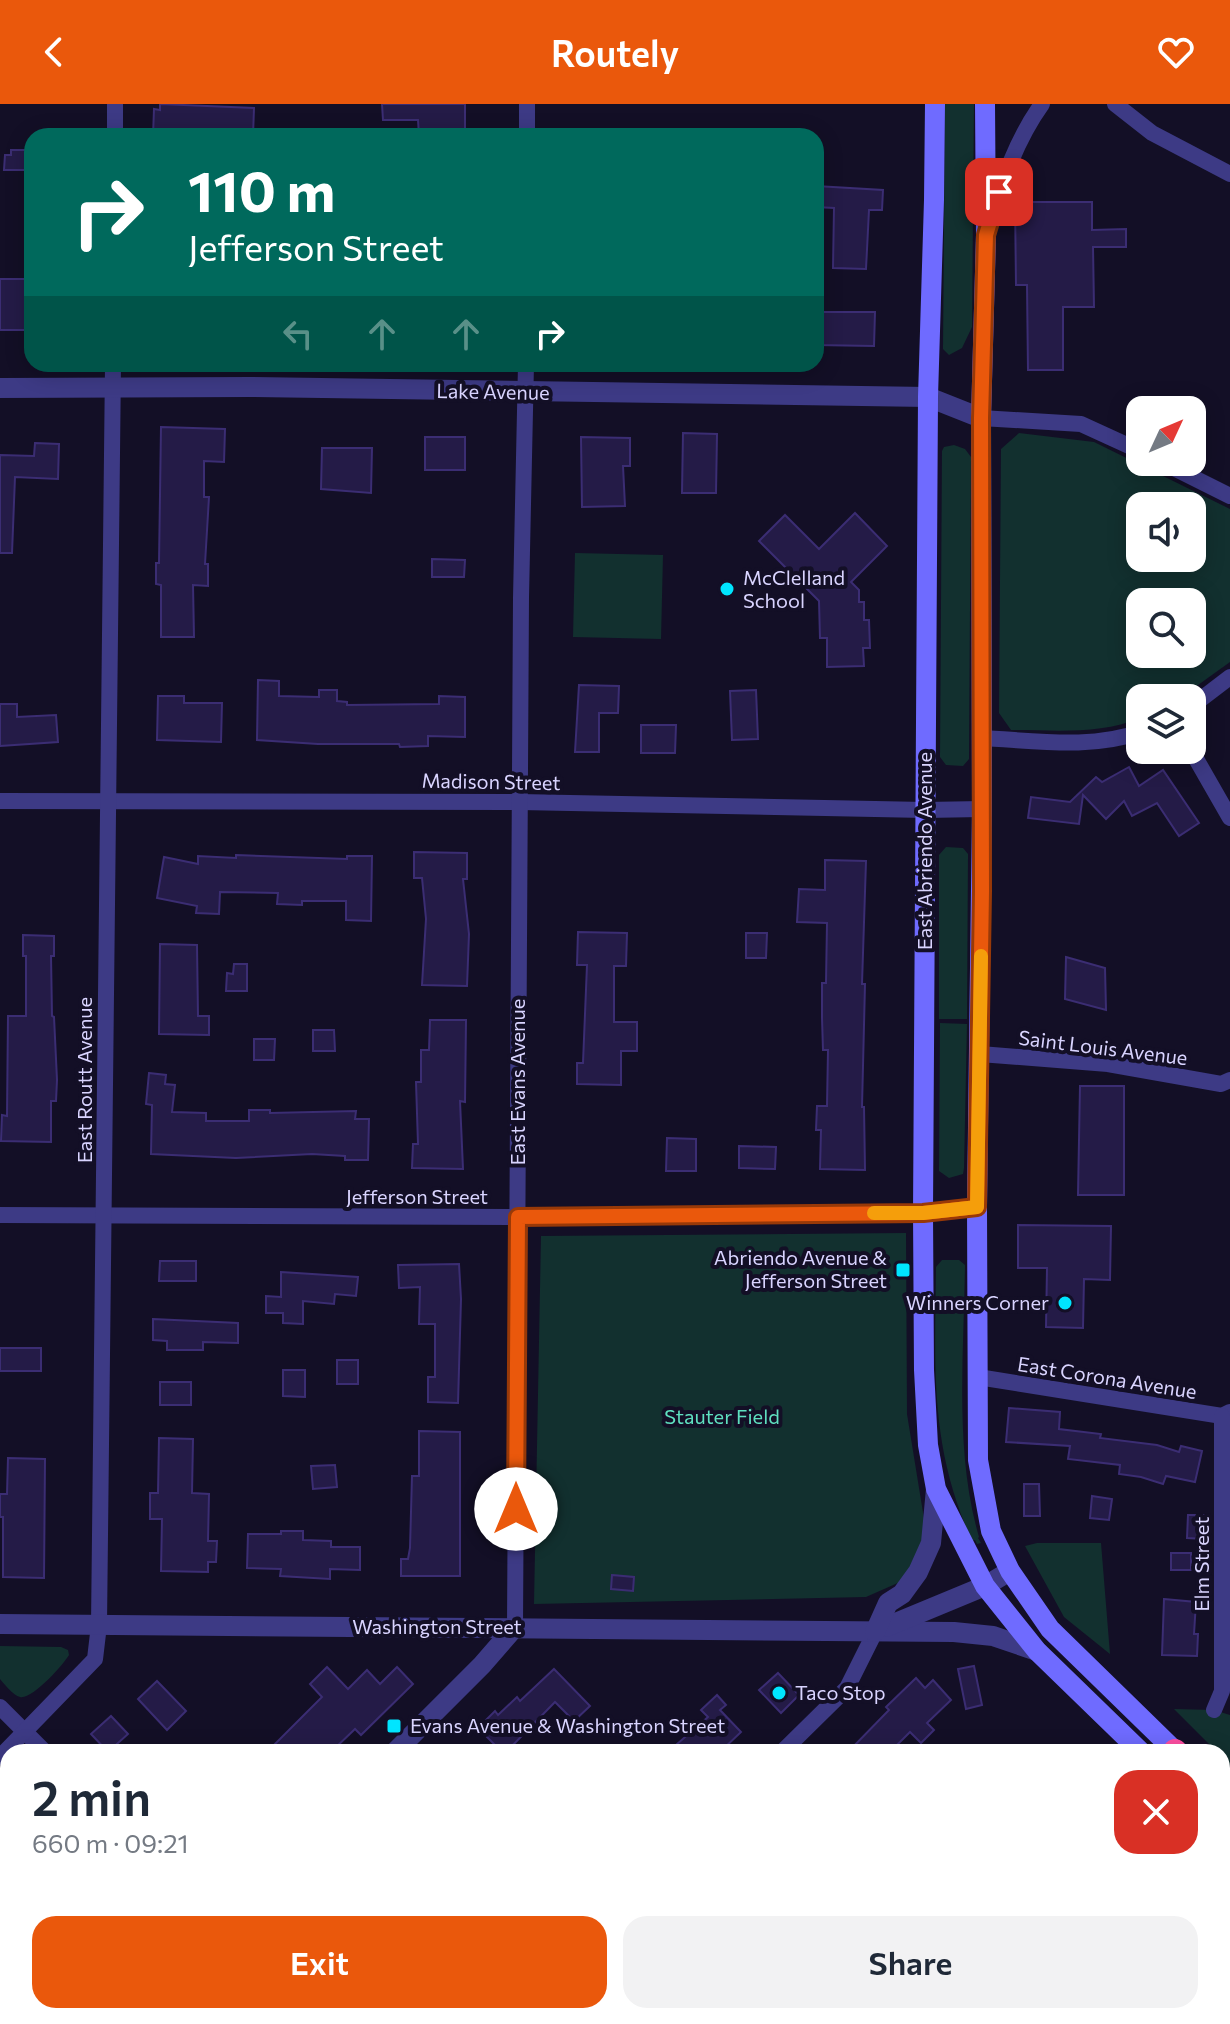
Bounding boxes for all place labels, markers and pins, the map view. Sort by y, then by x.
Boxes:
pin [965,158,1033,226]
place label: McClelland School [743,565,845,612]
marker: McClelland School [718,580,736,598]
place label: Abriendo Avenue & Jefferson Street [714,1245,887,1292]
marker: Abriendo Avenue & Jefferson Street [894,1261,912,1279]
place label: Winners Corner [906,1290,1049,1314]
marker: Winners Corner [1056,1294,1074,1312]
place label: Taco Stop [795,1680,886,1704]
marker: Taco Stop [770,1684,788,1702]
place label: Evans Avenue & Washington Street [410,1713,725,1737]
marker: Evans Avenue & Washington Street [385,1717,403,1735]

